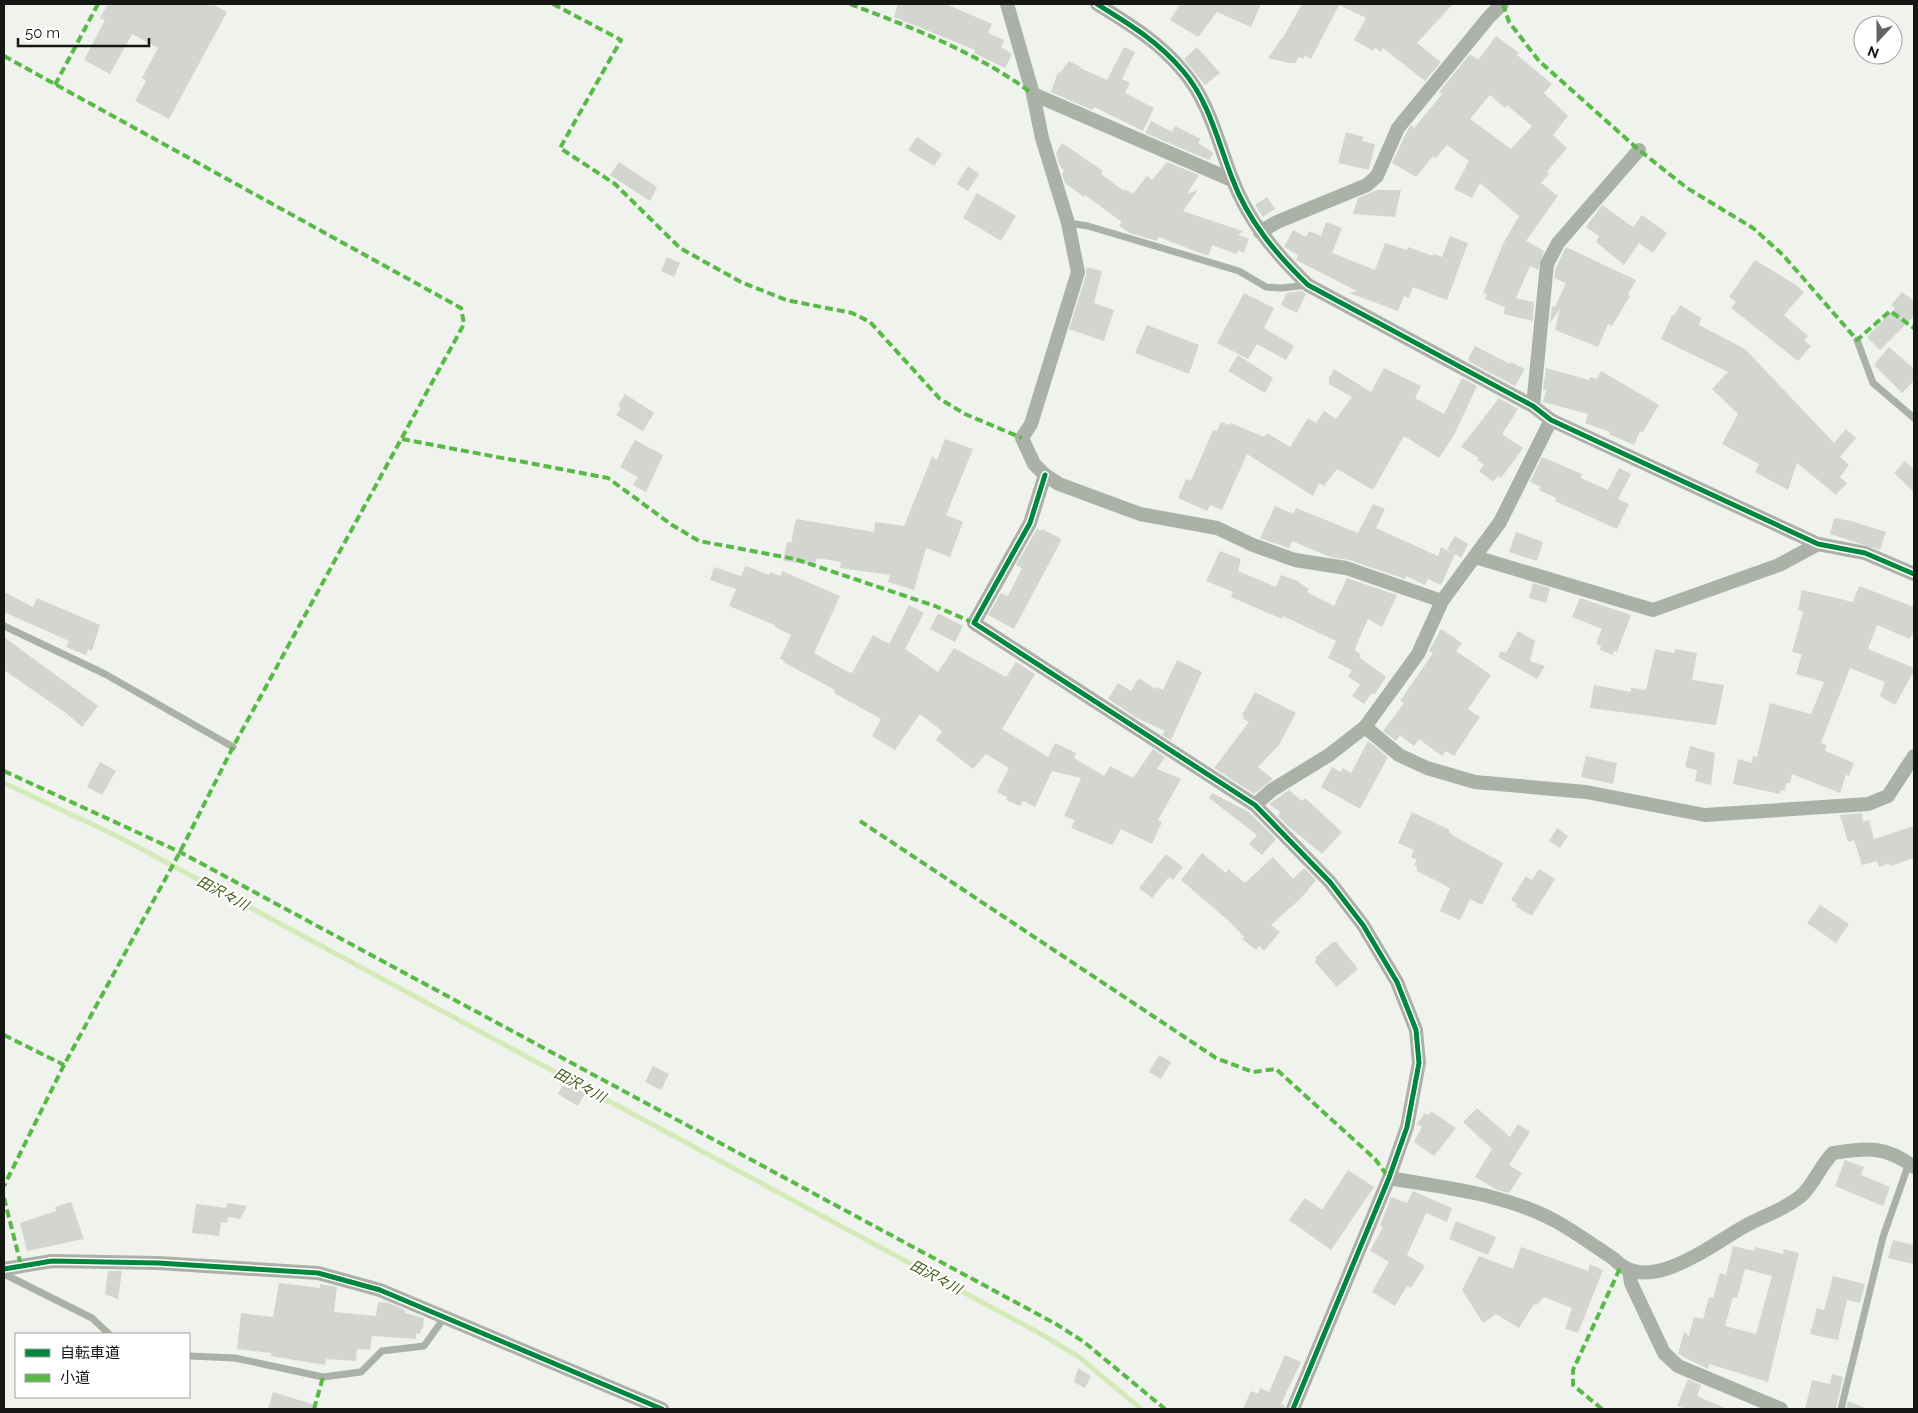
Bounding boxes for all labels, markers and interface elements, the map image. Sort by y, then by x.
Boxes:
scale bar [18,15,149,47]
north arrow [1853,15,1903,65]
text: 50 m [25,24,60,42]
text: N [1865,43,1881,62]
water label: 田沢々川 [195,873,253,914]
water label: 田沢々川 [552,1065,610,1106]
water label: 田沢々川 [908,1257,966,1298]
legend [15,1333,190,1398]
text: 自転車道 [60,1344,120,1362]
text: 小道 [60,1369,90,1387]

